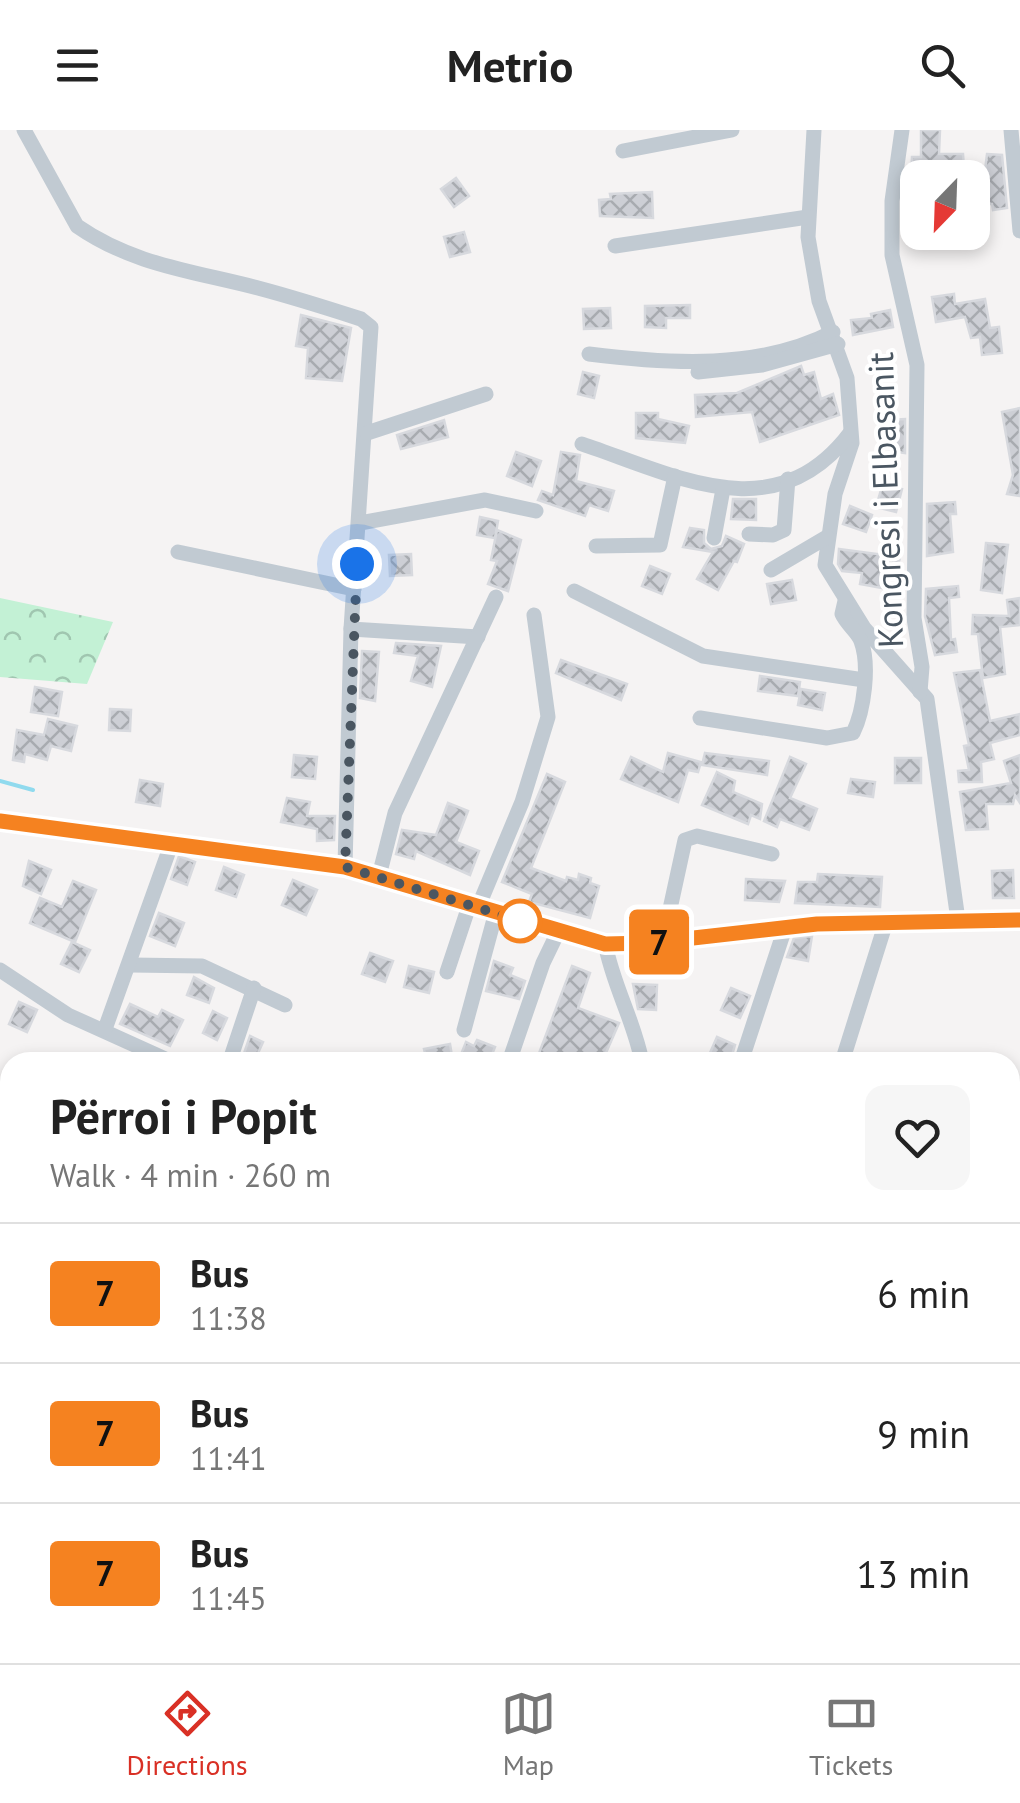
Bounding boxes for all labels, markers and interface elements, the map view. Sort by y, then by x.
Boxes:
text: Metrio [447,36,573,94]
icon: menu [50,38,105,93]
icon: search [915,38,970,93]
north arrow [900,160,990,250]
map controls [900,160,990,250]
street label: Kongresi i Elbasanit [857,351,913,649]
your location [332,539,382,589]
unlabelled marker [499,900,541,942]
line badge: 7 [626,910,692,974]
text: 7 [649,919,669,965]
text: Përroi i Popit [50,1085,317,1147]
button: heart [865,1085,970,1190]
text: Walk · 4 min · 260 m [50,1154,331,1196]
text: Bus [190,1248,249,1297]
text: 6 min [877,1269,970,1318]
text: 7 [95,1270,115,1316]
text: 11:38 [190,1297,267,1339]
text: Bus [190,1388,249,1437]
text: 9 min [877,1409,970,1458]
text: 7 [95,1410,115,1456]
text: 11:41 [190,1437,267,1479]
text: Bus [190,1528,249,1577]
text: 13 min [857,1549,970,1598]
text: 7 [95,1550,115,1596]
text: 11:45 [190,1577,267,1619]
tab: Directions [127,1686,248,1783]
tab: Map [501,1686,556,1783]
tab: Tickets [809,1686,893,1783]

